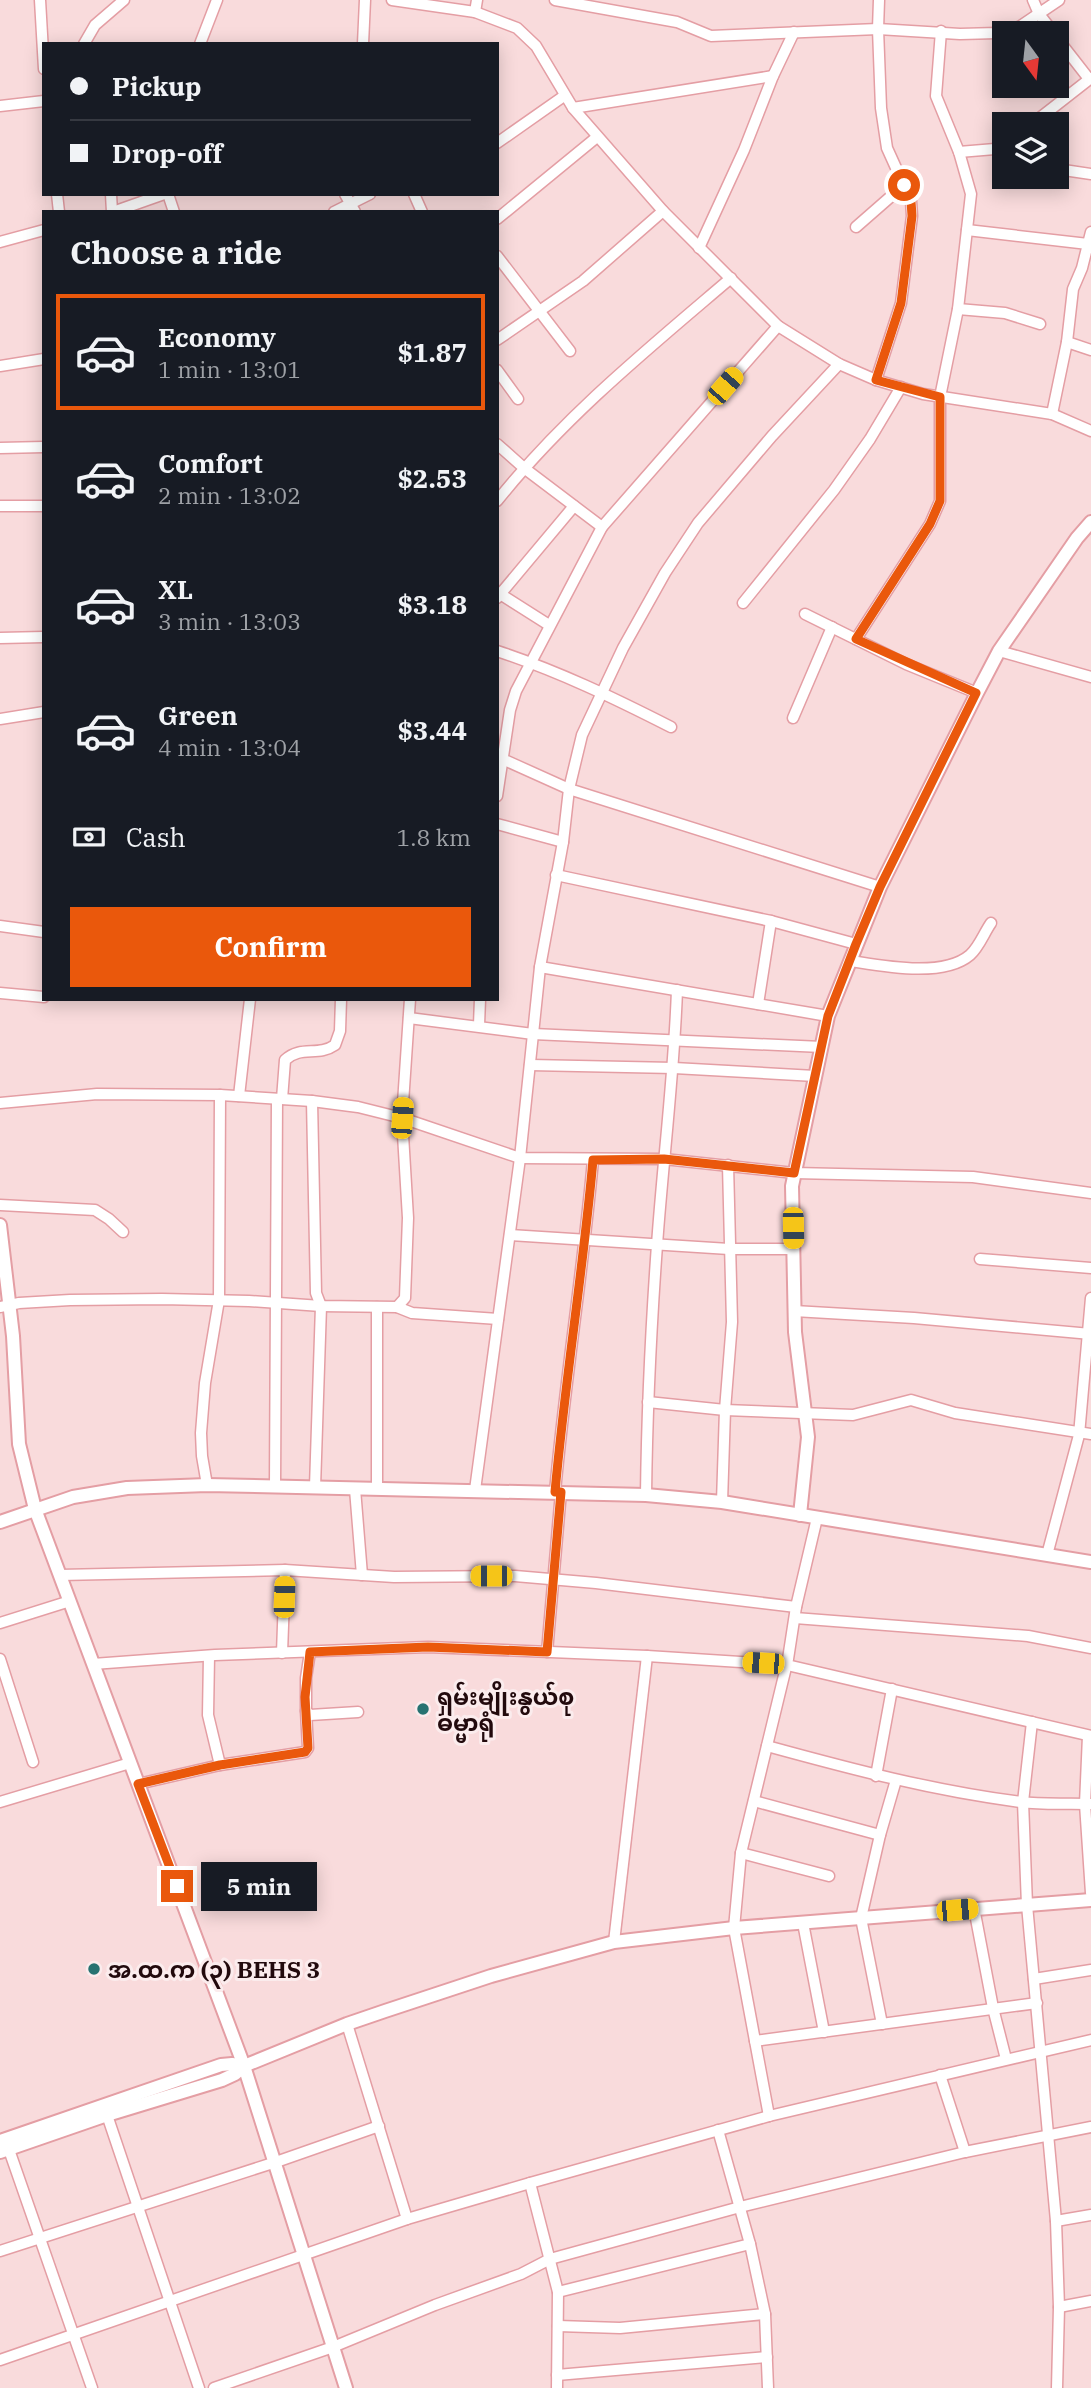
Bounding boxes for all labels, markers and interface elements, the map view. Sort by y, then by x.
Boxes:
north arrow [992,21,1069,98]
map controls [992,21,1069,189]
text: Pickup [112,69,202,103]
button: layers [992,112,1069,189]
text: Drop-off [112,136,223,170]
route start [888,169,920,201]
text: Choose a ride [70,231,282,273]
text: Economy [158,320,276,354]
icon: car [74,321,137,384]
text: $1.87 [397,335,467,369]
text: 1 min · 13:01 [158,354,301,384]
car [704,363,747,409]
text: Comfort [158,446,263,480]
icon: car [74,447,137,510]
text: $2.53 [397,461,467,495]
text: 2 min · 13:02 [158,480,301,510]
text: XL [158,572,193,606]
icon: car [74,573,137,636]
text: $3.18 [397,587,467,621]
text: 3 min · 13:03 [158,606,301,636]
text: Green [158,698,238,732]
icon: car [74,699,137,762]
text: $3.44 [397,713,467,747]
text: 4 min · 13:04 [158,732,301,762]
icon: cash [70,818,108,856]
text: Cash [126,820,186,854]
text: 1.8 km [397,822,471,852]
button: Confirm [70,907,471,987]
car [391,1096,414,1140]
car [783,1207,804,1249]
car [471,1566,513,1587]
car [273,1576,296,1618]
car [742,1651,785,1675]
place label: ရှမ်းမျိုးနွယ်စု ဓမ္မာရုံ [437,1681,574,1743]
marker: ရှမ်းမျိုးနွယ်စု ဓမ္မာရုံ [415,1701,431,1717]
callout: 5 min [202,1862,317,1910]
route end [161,1870,193,1902]
text: 5 min [227,1871,291,1901]
car [936,1898,979,1922]
place label: အ.ထ.က (၃) BEHS 3 [108,1954,320,1989]
marker: အ.ထ.က (၃) BEHS 3 [86,1961,102,1977]

